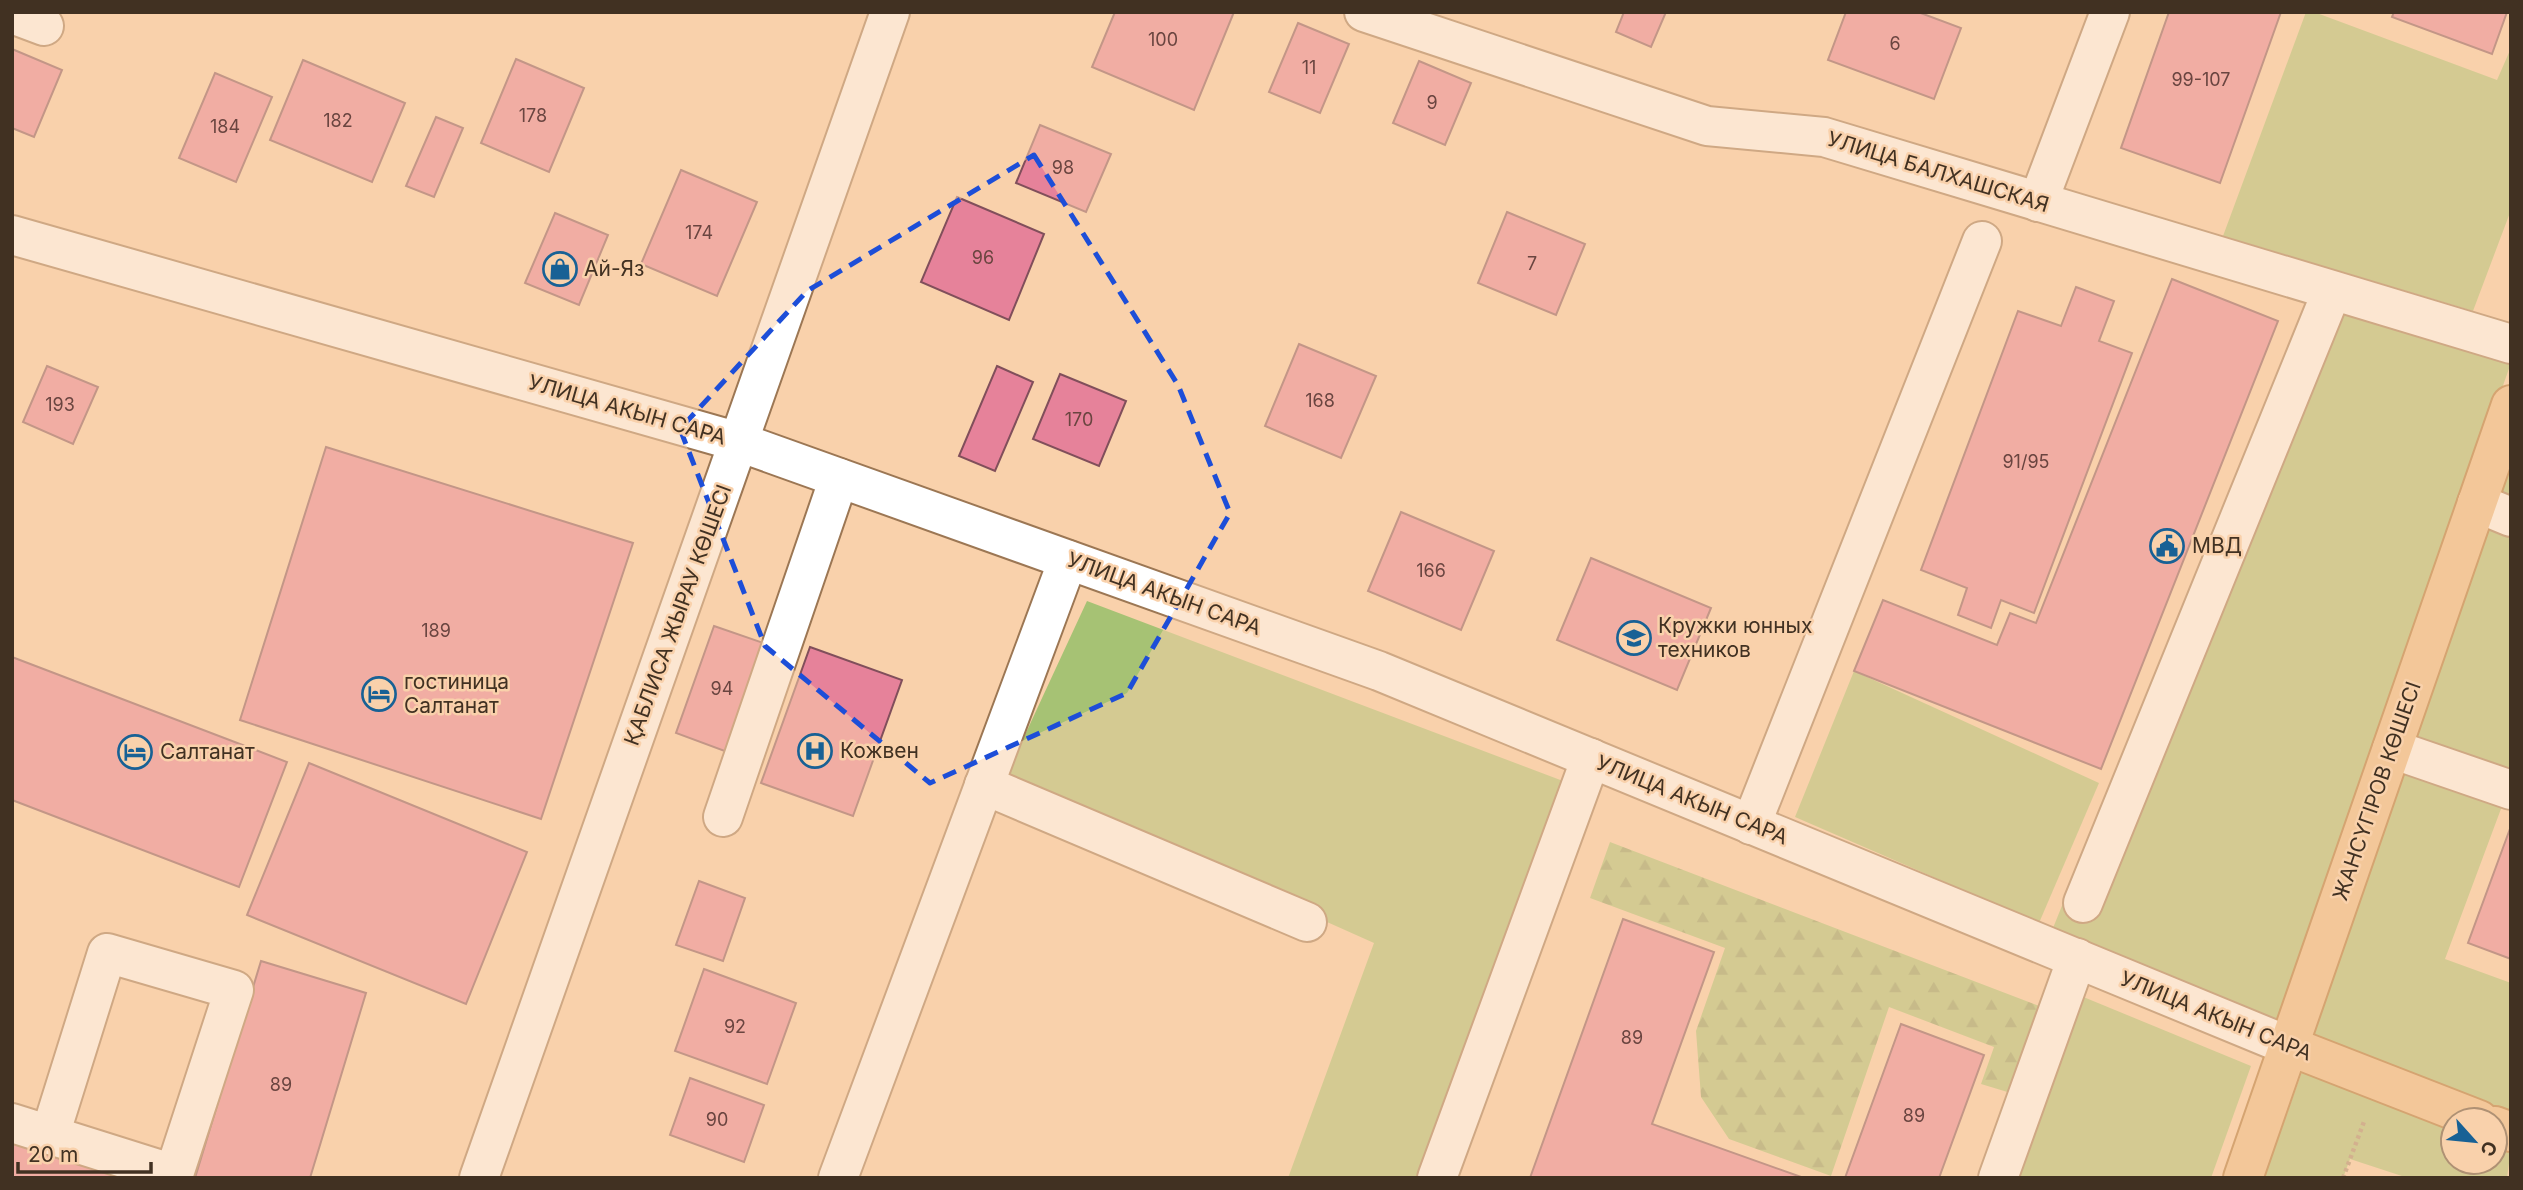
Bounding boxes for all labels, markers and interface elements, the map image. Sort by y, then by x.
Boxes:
house number: 100 [1148,29,1178,50]
house number: 6 [1889,33,1901,54]
house number: 11 [1302,57,1316,78]
house number: 99-107 [2171,69,2231,90]
house number: 9 [1426,92,1438,113]
house number: 178 [519,105,547,126]
house number: 182 [323,110,353,131]
house number: 184 [210,116,240,137]
street label: УЛИЦА БАЛХАШСКАЯ [1824,126,2052,217]
house number: 98 [1052,157,1074,178]
house number: 174 [685,222,713,243]
house number: 96 [972,247,994,268]
shop icon: Ай-Яз [541,250,579,288]
house number: 7 [1527,253,1537,274]
place label: Ай-Яз [584,256,644,281]
street label: УЛИЦА АКЫН САРА [525,369,729,450]
house number: 168 [1305,390,1335,411]
house number: 193 [45,394,75,415]
house number: 170 [1065,409,1093,430]
house number: 91/95 [2002,451,2050,472]
street label: ҚАБЛИСА ЖЫРАУ КӨШЕСІ [619,481,736,749]
public building icon: МВД [2148,527,2186,565]
place label: МВД [2192,533,2242,558]
street label: УЛИЦА АКЫН САРА [1064,547,1265,640]
house number: 166 [1416,560,1446,581]
place label: Кружки юнных техников [1658,613,1813,662]
school or university icon: Кружки юнных техников [1615,619,1653,657]
house number: 189 [421,620,451,641]
place label: гостиница Салтанат [404,669,509,718]
hotel icon: гостиница Салтанат [360,675,398,713]
house number: 94 [711,678,733,699]
street label: ЖАНСҮГІРОВ КӨШЕСІ [2327,678,2426,904]
hospital icon: Кожвен [796,732,834,770]
hotel icon: Салтанат [116,733,154,771]
place label: Кожвен [840,738,919,763]
place label: Салтанат [160,739,255,764]
street label: УЛИЦА АКЫН САРА [1593,750,1792,849]
street label: УЛИЦА АКЫН САРА [2117,966,2316,1065]
house number: 92 [724,1016,746,1037]
house number: 89 [1621,1027,1643,1048]
house number: 89 [270,1074,292,1095]
house number: 89 [1903,1105,1925,1126]
north arrow [2439,1106,2509,1176]
house number: 90 [706,1109,728,1130]
scale bar [18,1130,150,1174]
text: С [2475,1137,2502,1160]
text: 20 m [28,1142,78,1167]

